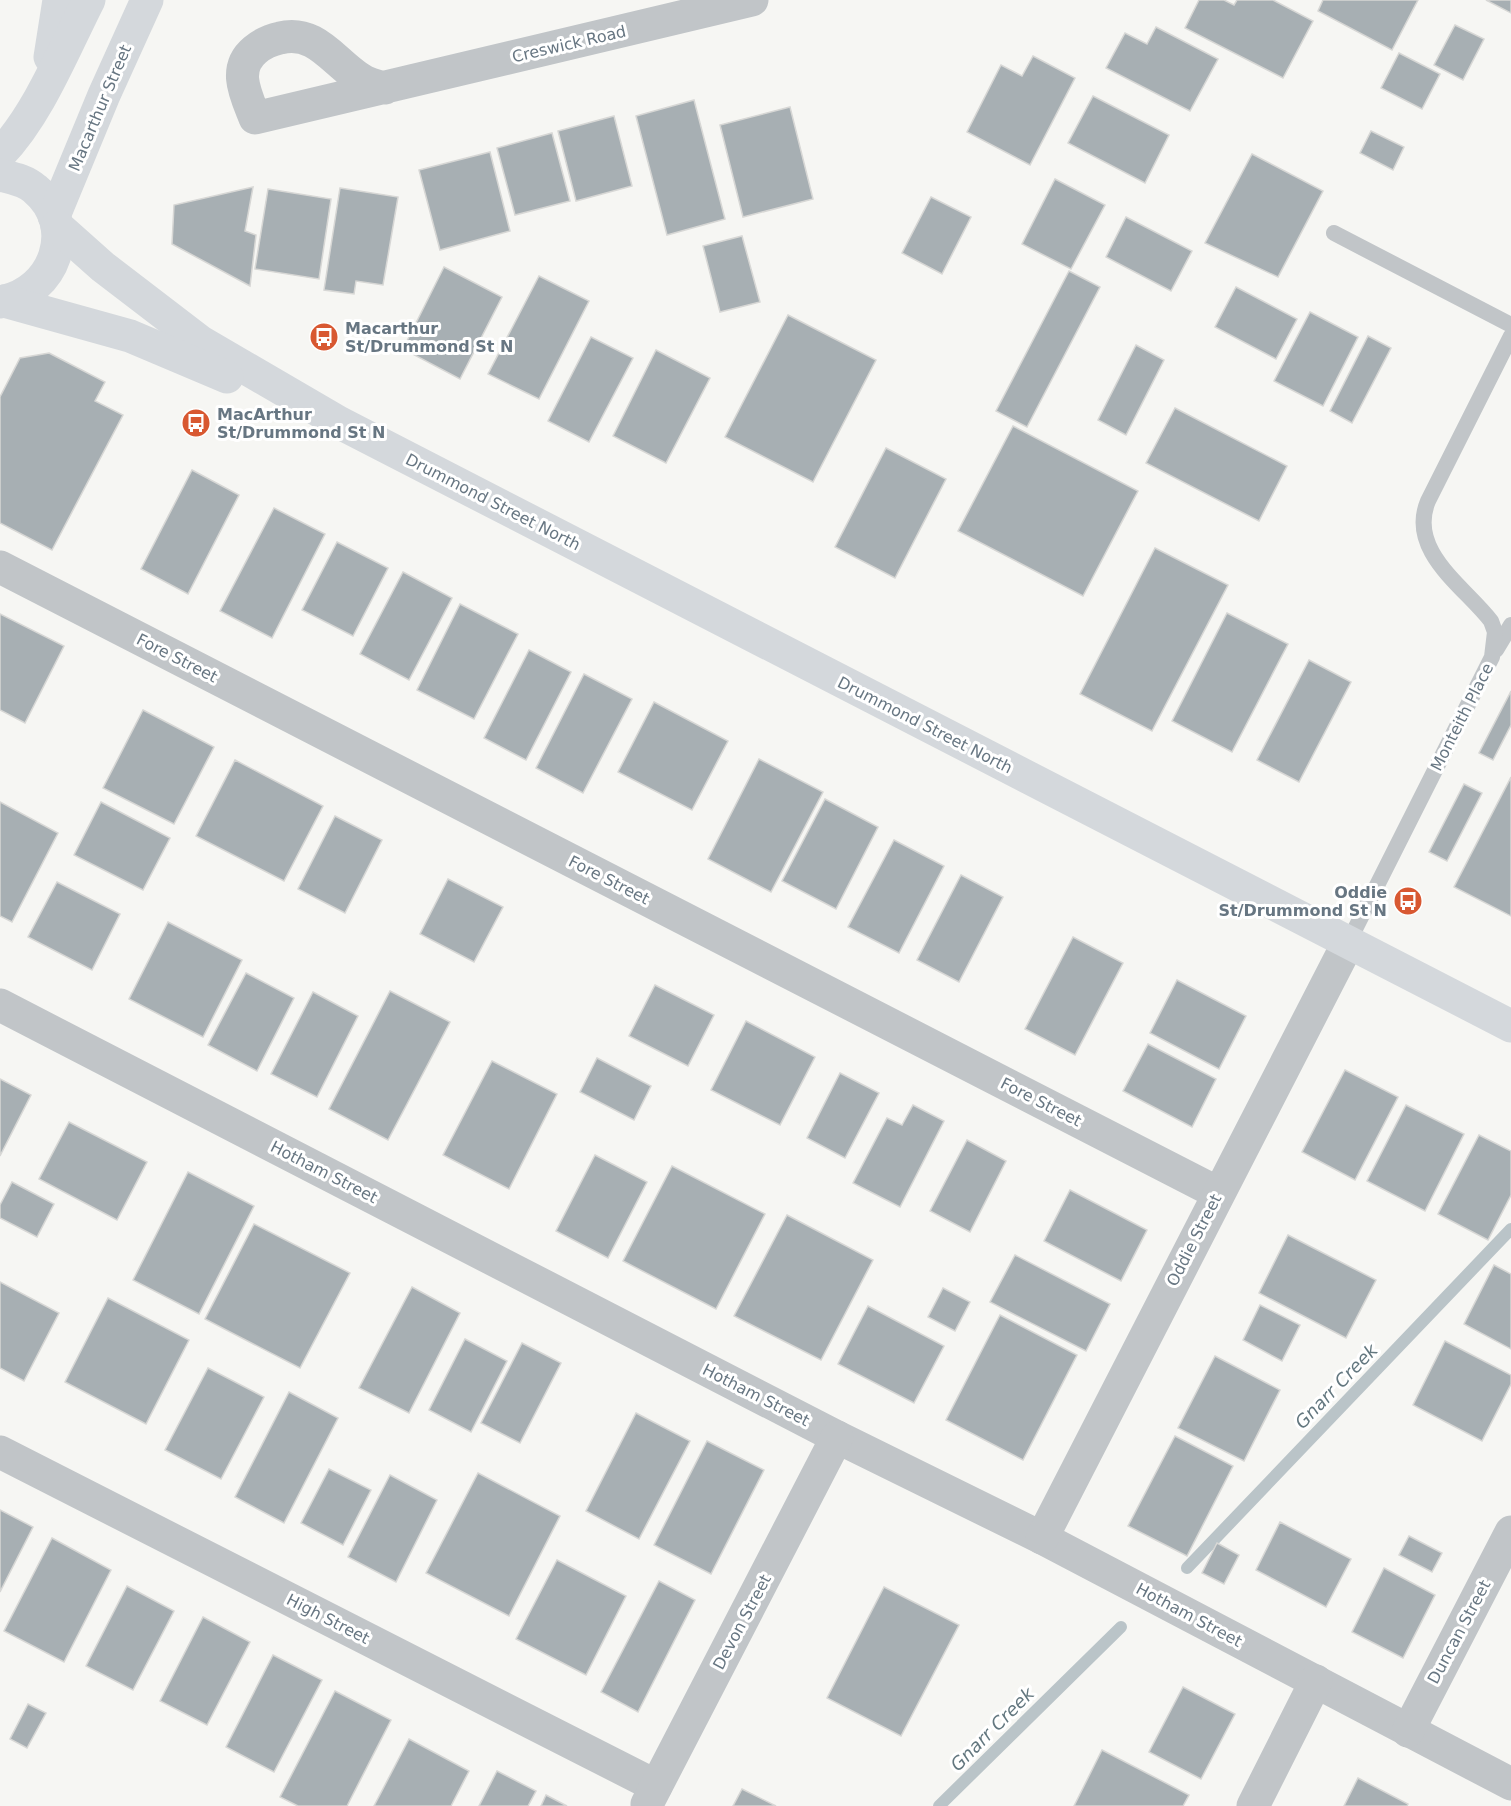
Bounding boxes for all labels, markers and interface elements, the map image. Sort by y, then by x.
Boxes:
street label: Creswick Road [510,22,628,66]
street label: Macarthur Street [65,42,135,174]
place label: Macarthur St/Drummond St N [345,319,513,356]
bus stop icon: Macarthur St/Drummond St N [308,321,340,353]
place label: MacArthur St/Drummond St N [217,405,385,442]
bus stop icon: MacArthur St/Drummond St N [180,407,212,439]
street label: Drummond Street North [402,450,584,554]
street label: Fore Street [133,630,221,686]
street label: Monteith Place [1427,660,1497,774]
street label: Drummond Street North [834,673,1016,777]
street label: Fore Street [565,852,653,908]
place label: Oddie St/Drummond St N [1219,883,1387,920]
bus stop icon: Oddie St/Drummond St N [1392,885,1424,917]
street label: Fore Street [997,1074,1085,1130]
street label: Hotham Street [267,1137,381,1207]
street label: Oddie Street [1163,1191,1225,1289]
water label: Gnarr Creek [1290,1338,1383,1433]
street label: Hotham Street [699,1360,813,1430]
street label: Devon Street [709,1571,775,1673]
street label: Duncan Street [1424,1577,1494,1687]
street label: Hotham Street [1133,1579,1245,1651]
street label: High Street [283,1590,373,1648]
water label: Gnarr Creek [946,1682,1039,1775]

